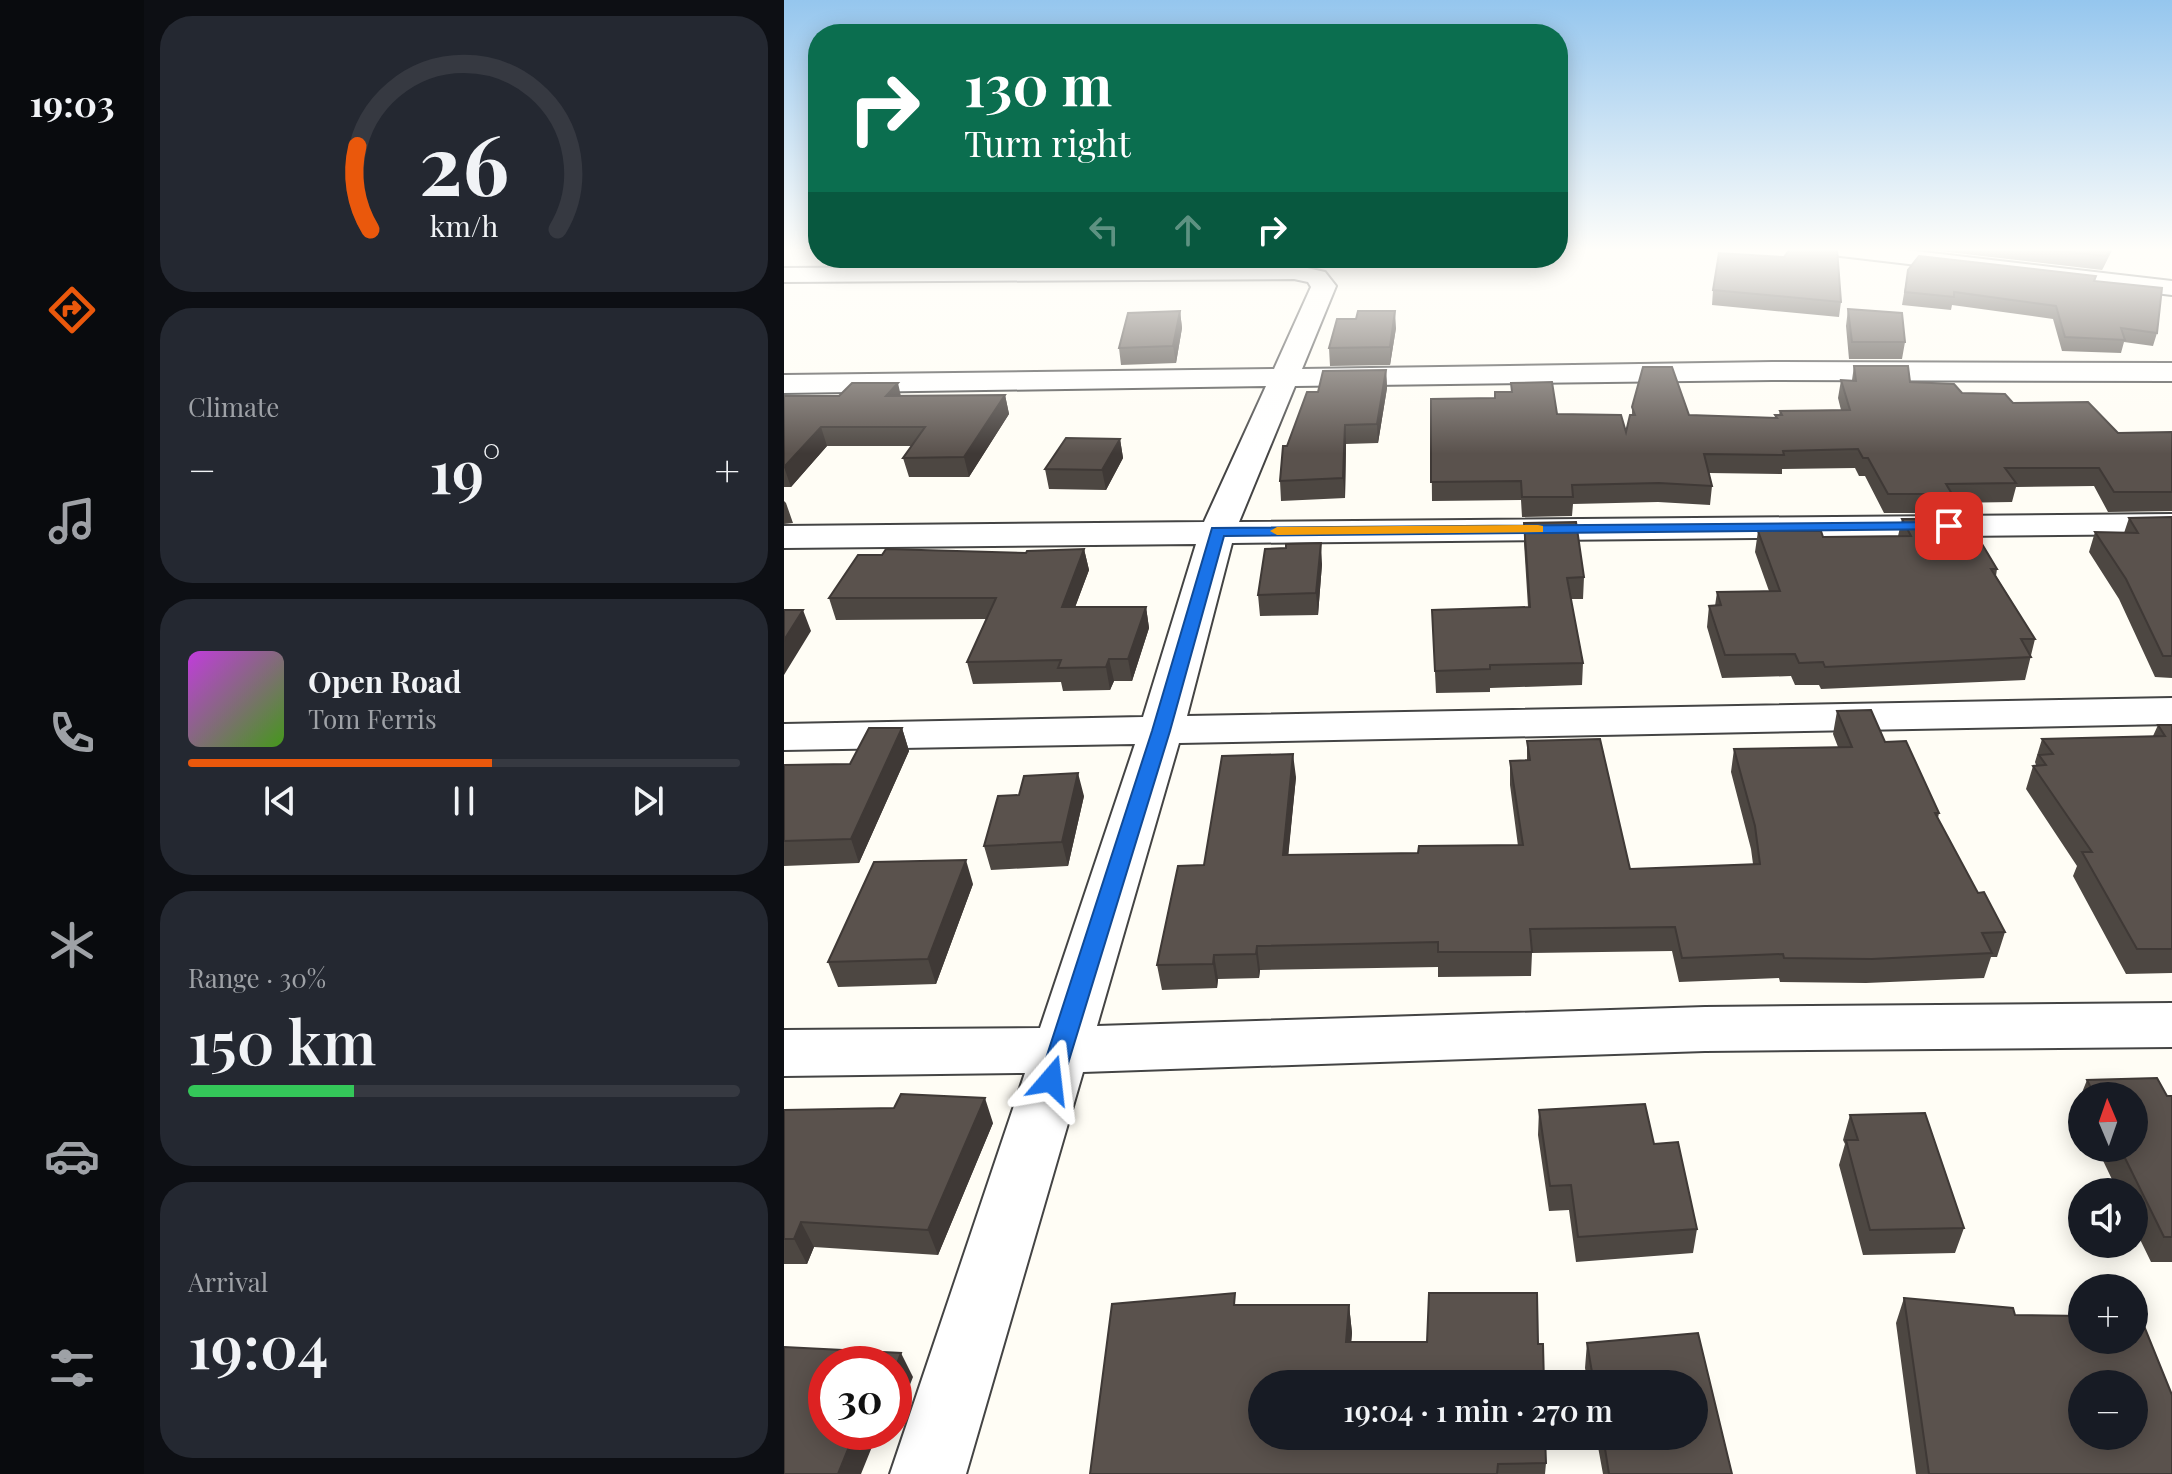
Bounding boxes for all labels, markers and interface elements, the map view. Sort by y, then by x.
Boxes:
text: 130 m [964,46,1112,121]
icon: right [832,56,936,160]
text: 19:03 [30,78,114,126]
text: 26 [419,105,509,216]
text: Turn right [964,118,1131,166]
text: km/h [430,206,498,244]
icon: left [1082,208,1126,252]
icon: ahead [1166,208,1210,252]
icon: right [1250,208,1294,252]
icon: directions [44,282,100,338]
text: Climate [188,389,279,424]
text: 19° [429,429,501,509]
text: − [188,439,216,498]
text: + [714,439,740,498]
pin [1915,492,1983,560]
icon: music [44,493,100,549]
icon: arrive [1927,504,1971,548]
text: Open Road [308,661,461,701]
text: Tom Ferris [308,701,437,736]
icon: phone [44,705,100,761]
icon: previous [258,779,302,823]
icon: pause [442,779,486,823]
icon: next [626,779,670,823]
icon: climate [44,917,100,973]
text: Range · 30% [188,960,326,995]
text: 150 km [188,1000,376,1080]
position arrow [1009,1038,1093,1122]
north arrow [2068,1082,2148,1162]
map controls [2068,1082,2148,1450]
icon: car [44,1128,100,1184]
button: sound [2068,1178,2148,1258]
text: Arrival [188,1264,268,1299]
button: + [2068,1274,2148,1354]
text: 19:04 [188,1304,328,1384]
icon: filters [44,1340,100,1396]
speed limit sign: 30 [808,1346,912,1450]
button: − [2068,1370,2148,1450]
text: 19:04 · 1 min · 270 m [1343,1390,1613,1430]

